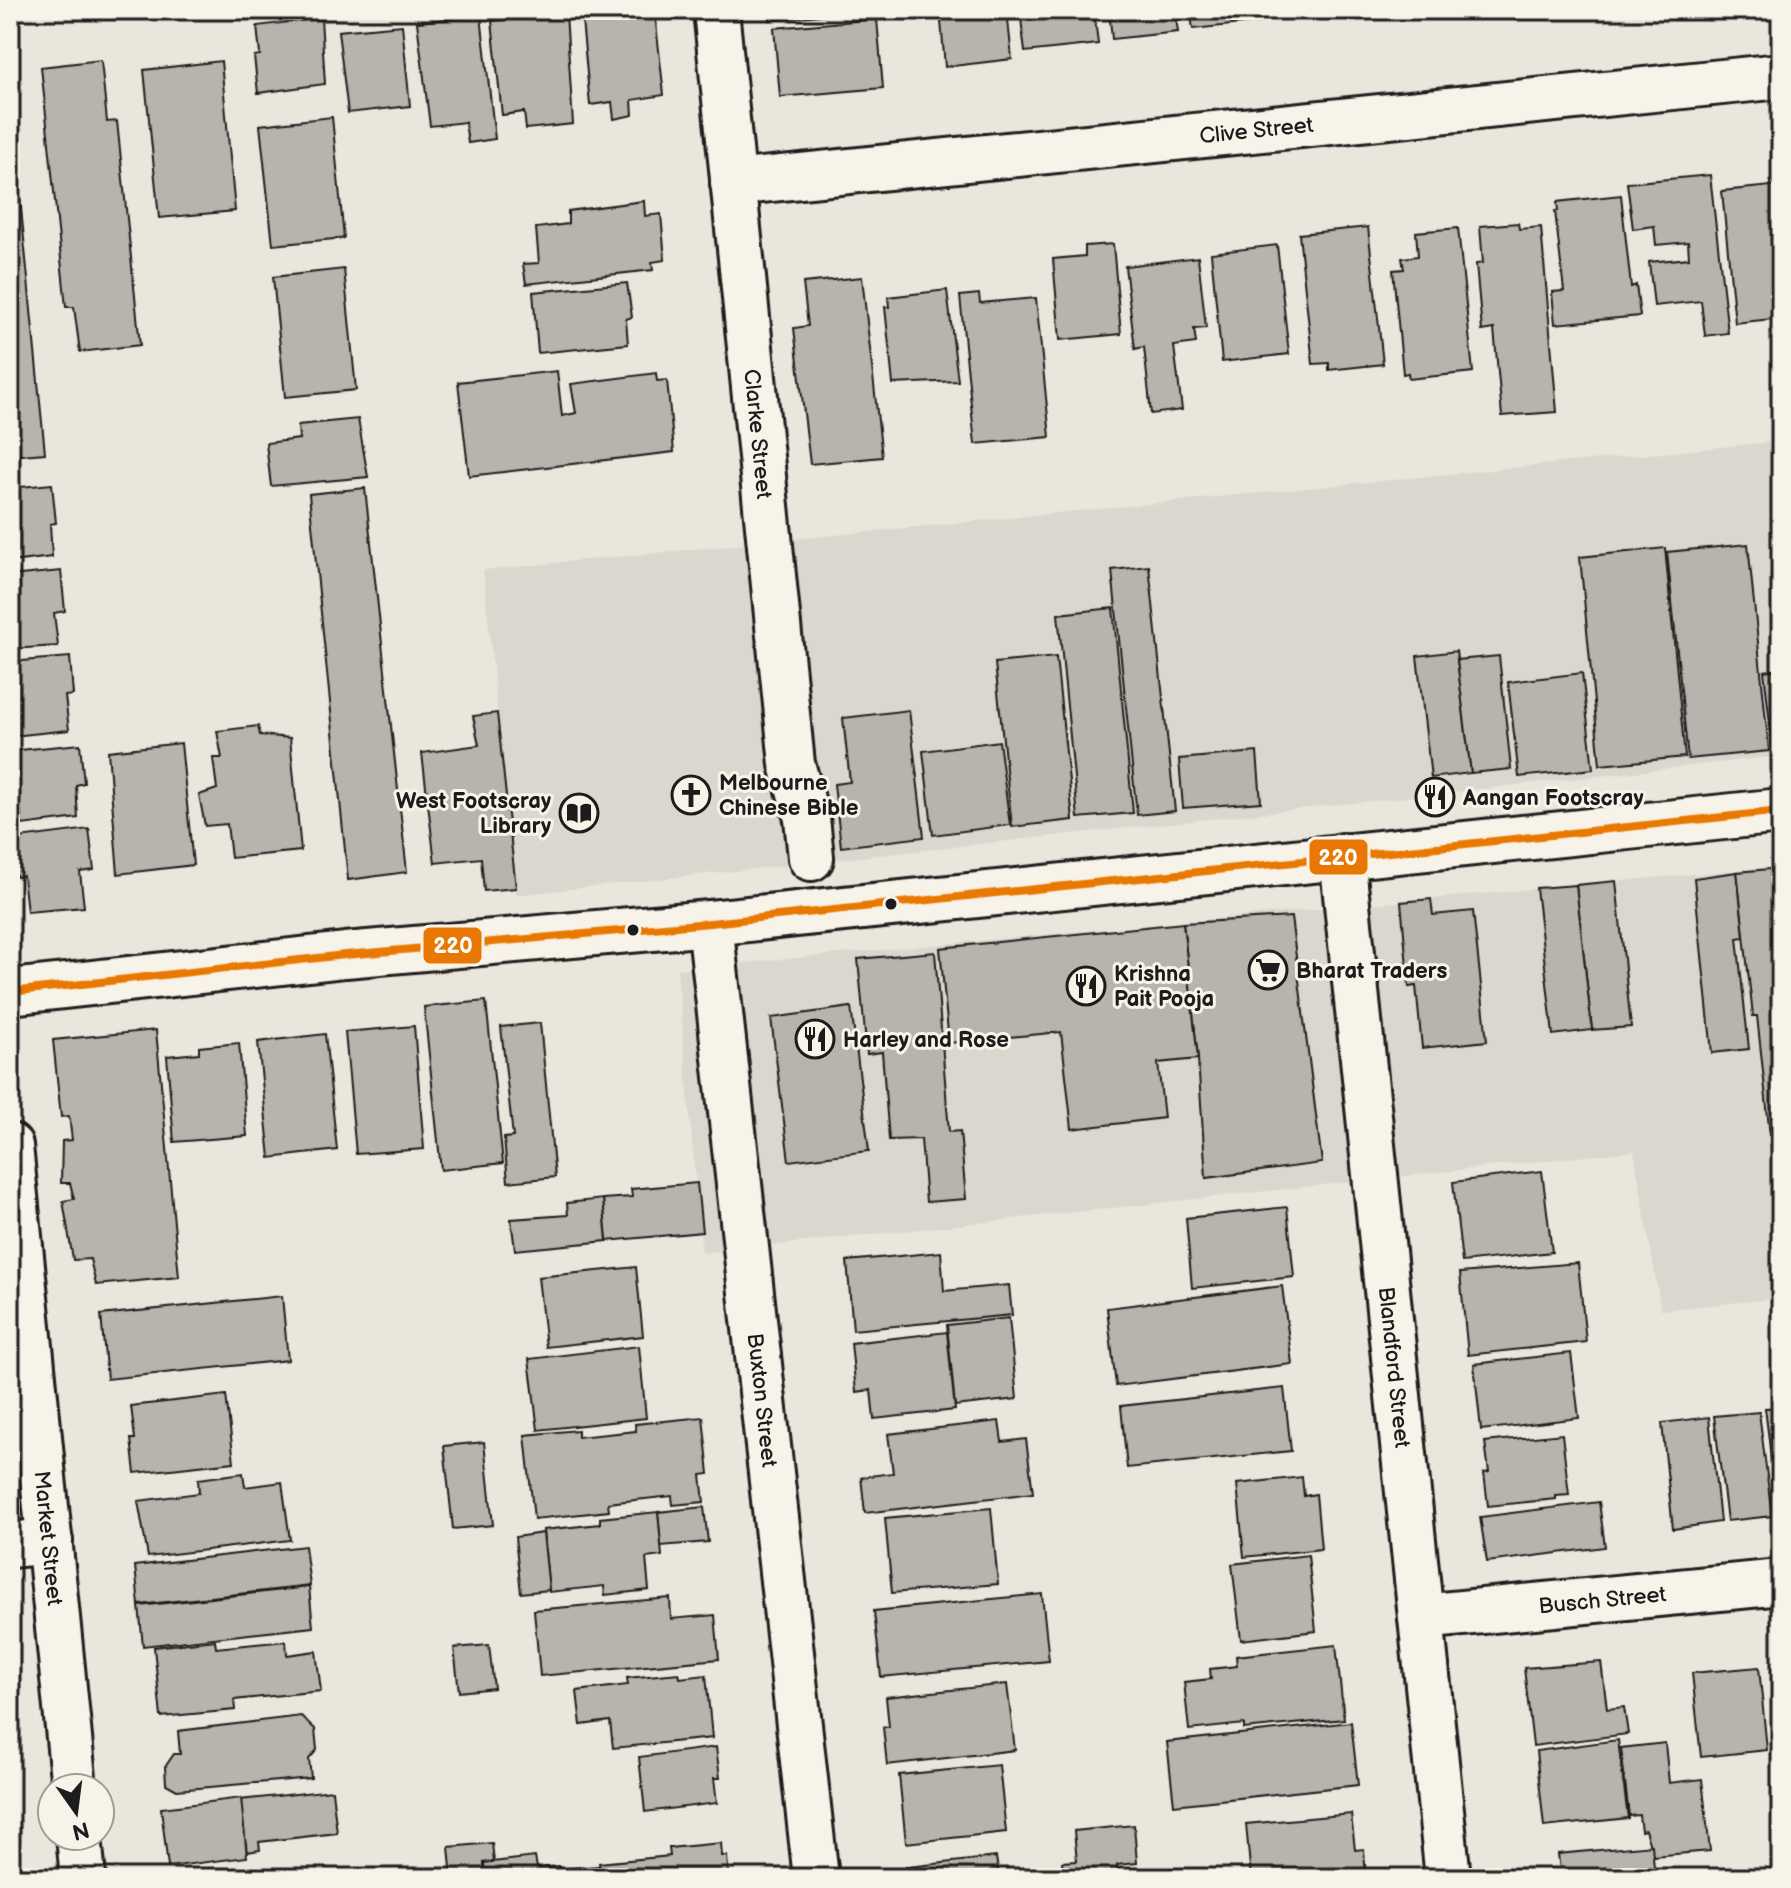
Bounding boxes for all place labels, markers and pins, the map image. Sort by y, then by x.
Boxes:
place label: Melbourne Chinese Bible [719,770,858,822]
church icon: Melbourne Chinese Bible [670,774,712,816]
restaurant icon: Aangan Footscray [1414,776,1456,818]
place label: Aangan Footscray [1462,785,1644,812]
place label: West Footscray Library [396,788,551,840]
library icon: West Footscray Library [558,792,600,834]
unlabelled marker [883,896,899,912]
unlabelled marker [625,922,641,938]
supermarket icon: Bharat Traders [1247,949,1289,991]
place label: Bharat Traders [1296,958,1448,985]
place label: Krishna Pait Pooja [1114,961,1214,1013]
restaurant icon: Krishna Pait Pooja [1065,965,1107,1007]
restaurant icon: Harley and Rose [794,1018,836,1060]
place label: Harley and Rose [843,1027,1009,1054]

